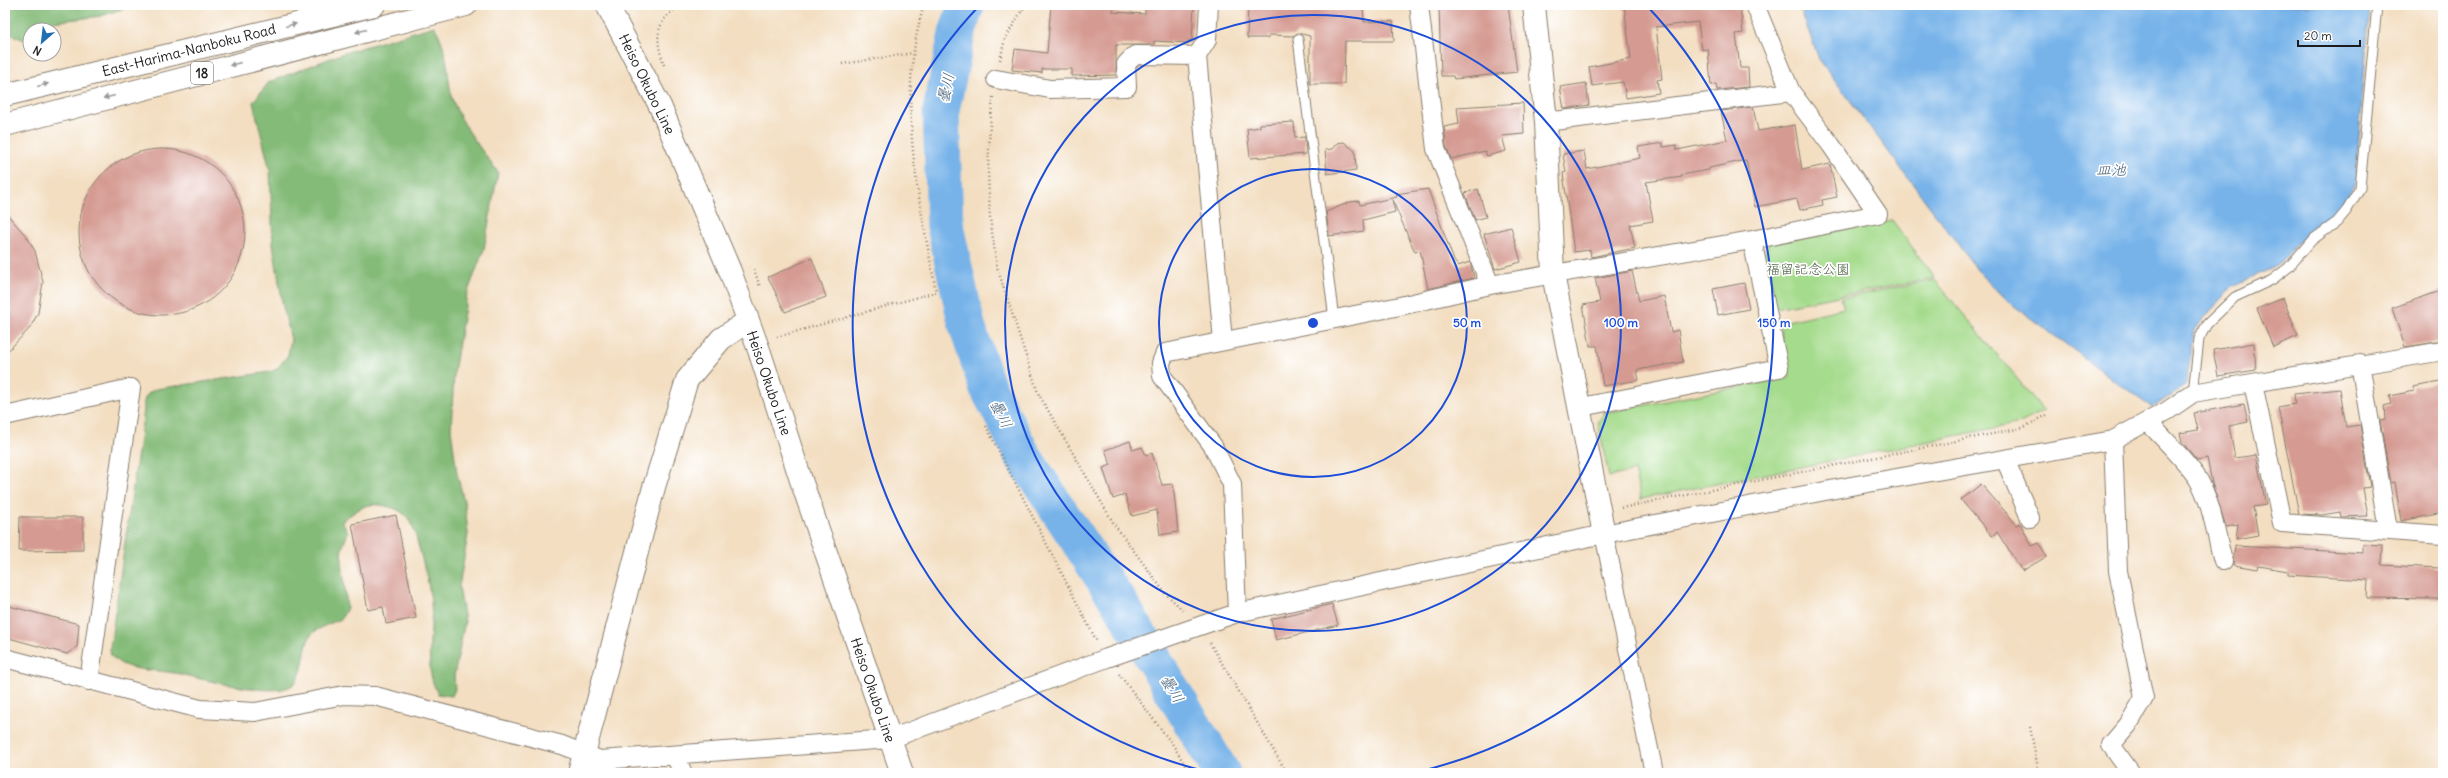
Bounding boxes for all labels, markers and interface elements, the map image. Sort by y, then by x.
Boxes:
street label: East-Harima-Nanboku Road [100,20,278,80]
one-way arrow [285,21,298,27]
north arrow [22,22,62,62]
scale bar [2298,22,2360,48]
one-way arrow [355,28,367,34]
text: 20 m [2304,28,2332,43]
street label: Heiso Okubo Line [615,31,679,137]
text: N [31,43,44,59]
one-way arrow [229,61,241,67]
road number: 18 [191,62,213,84]
water label: 曇川 [933,71,958,105]
one-way arrow [37,82,49,88]
one-way arrow [103,94,115,100]
water label: 皿池 [2096,160,2127,179]
park label: 福留記念公園 [1766,260,1850,278]
text: 50 m [1453,315,1482,330]
text: 100 m [1604,315,1638,330]
text: 150 m [1758,315,1791,330]
centre of rings [1306,316,1320,330]
street label: Heiso Okubo Line [743,328,795,438]
water label: 曇川 [986,396,1017,431]
street label: Heiso Okubo Line [847,635,899,745]
water label: 曇川 [1157,671,1188,706]

